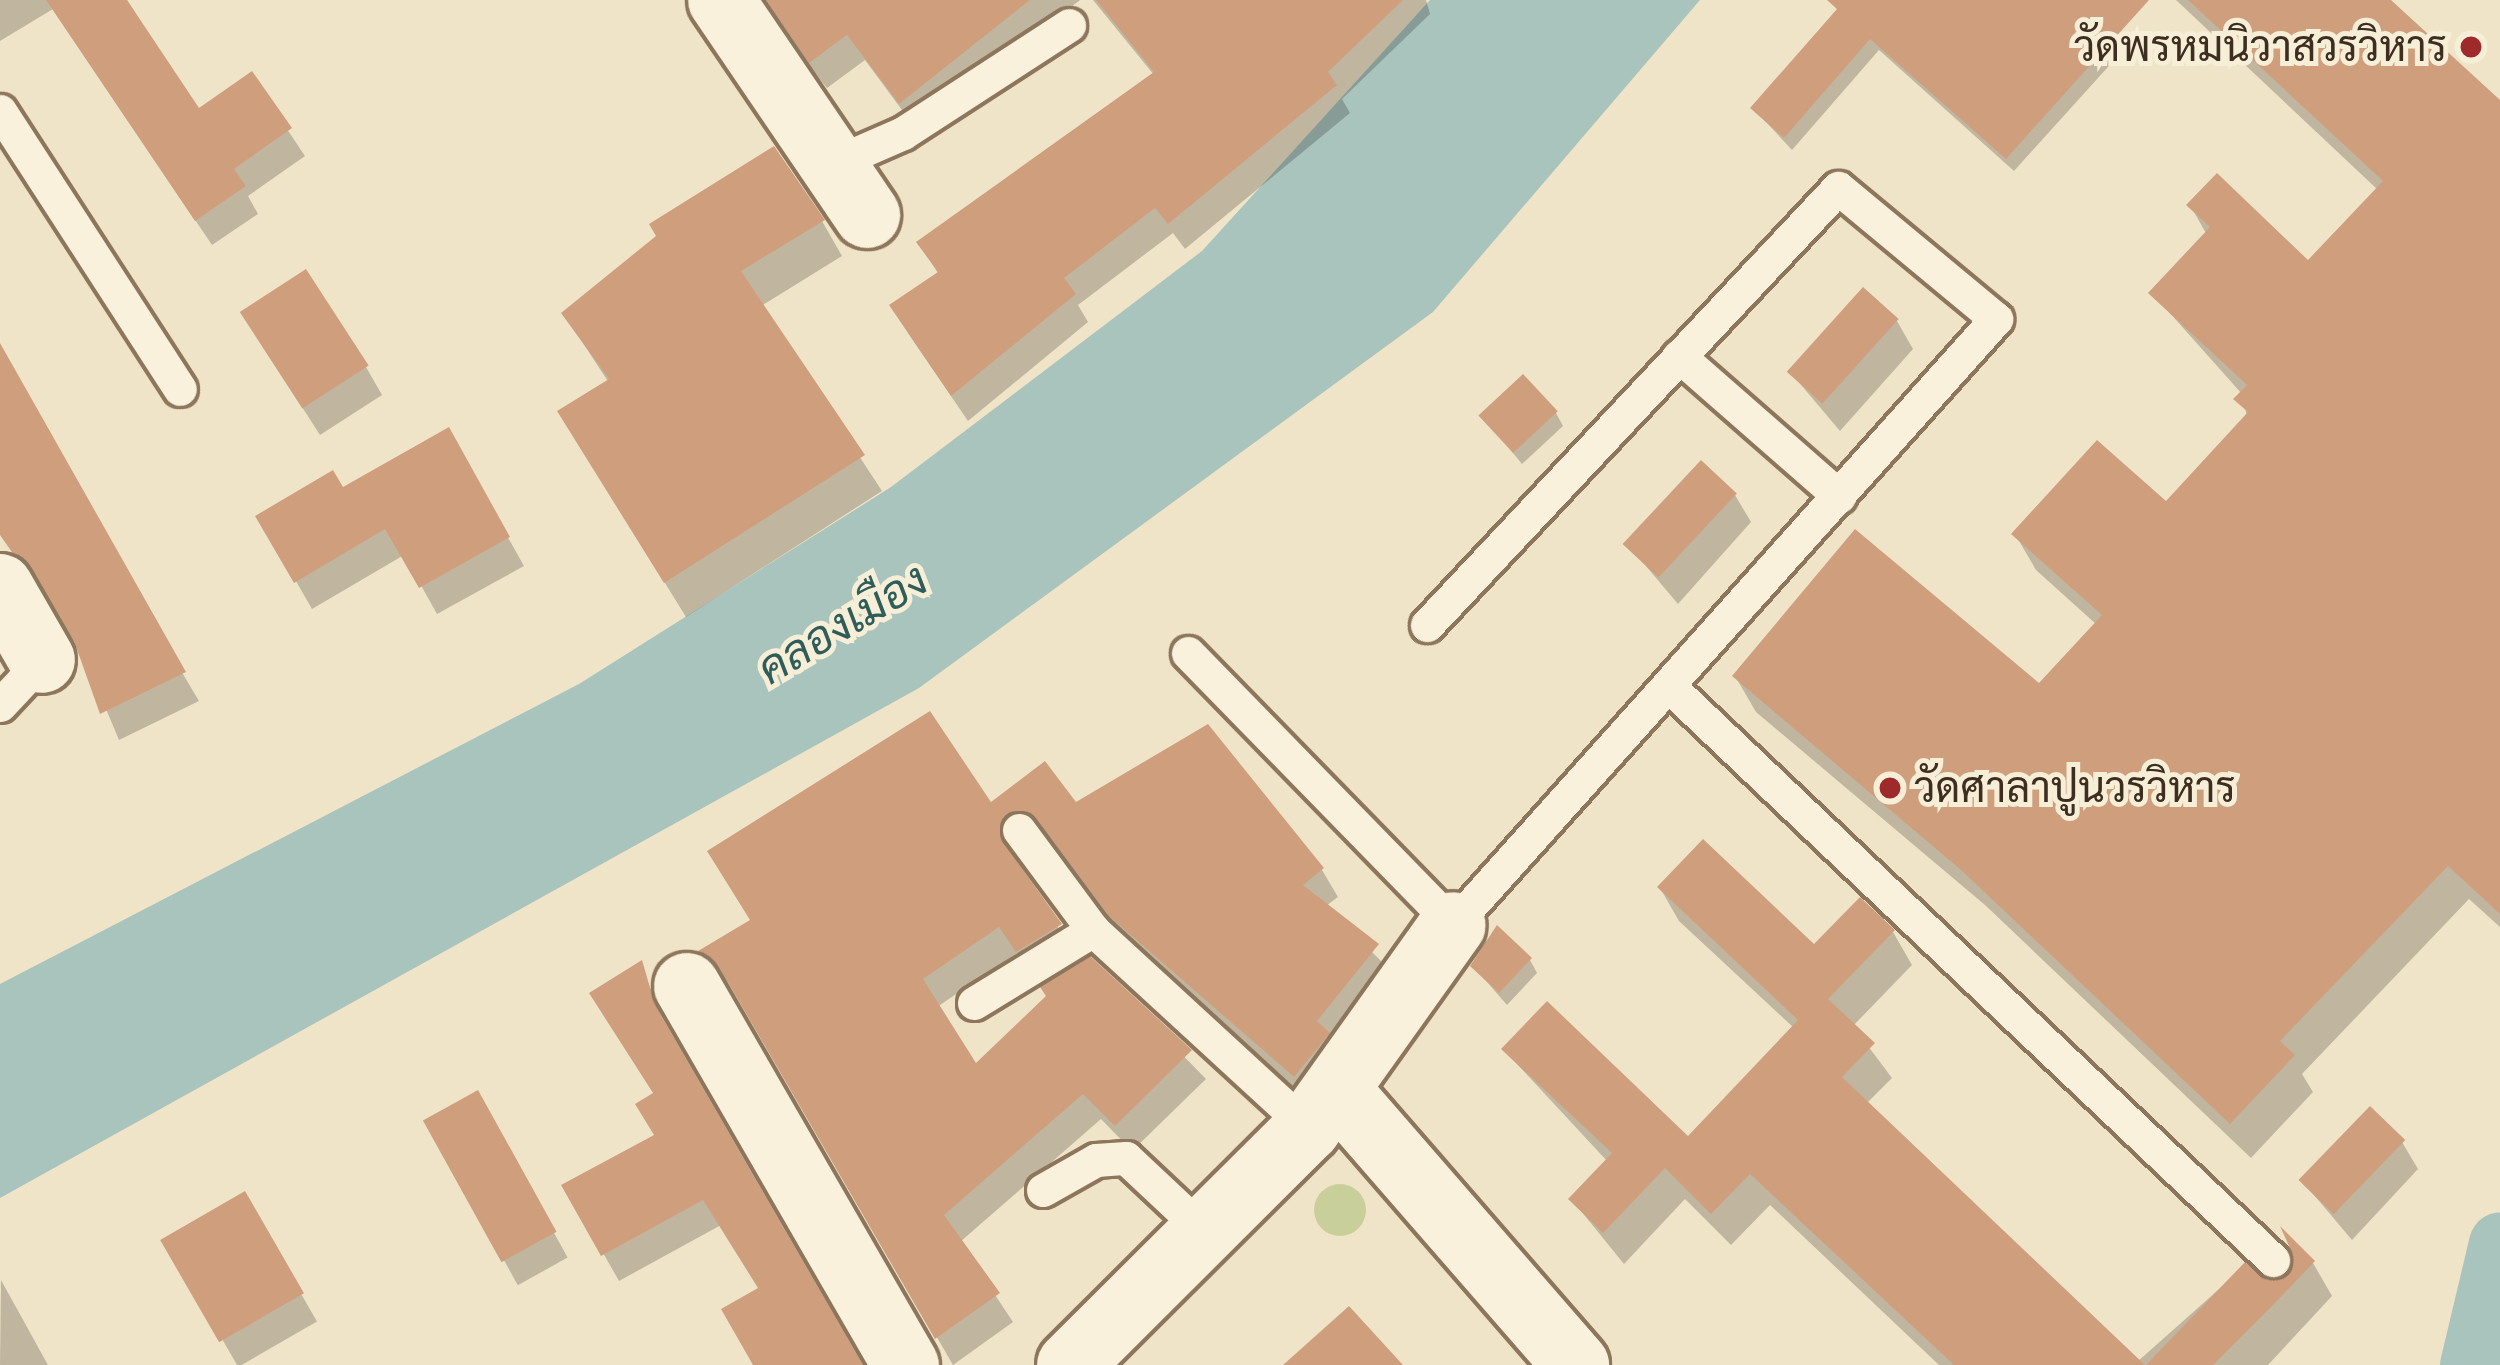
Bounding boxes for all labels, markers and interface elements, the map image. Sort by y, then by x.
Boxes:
place label: วัดพรหมนิวาสวรวิหาร [2074,22,2447,72]
marker: วัดพรหมนิวาสวรวิหาร [2458,34,2484,60]
water label: คลองเมือง [748,553,938,697]
place label: วัดศาลาปูนวรวิหาร [1914,763,2236,813]
marker: วัดศาลาปูนวรวิหาร [1877,775,1903,801]

